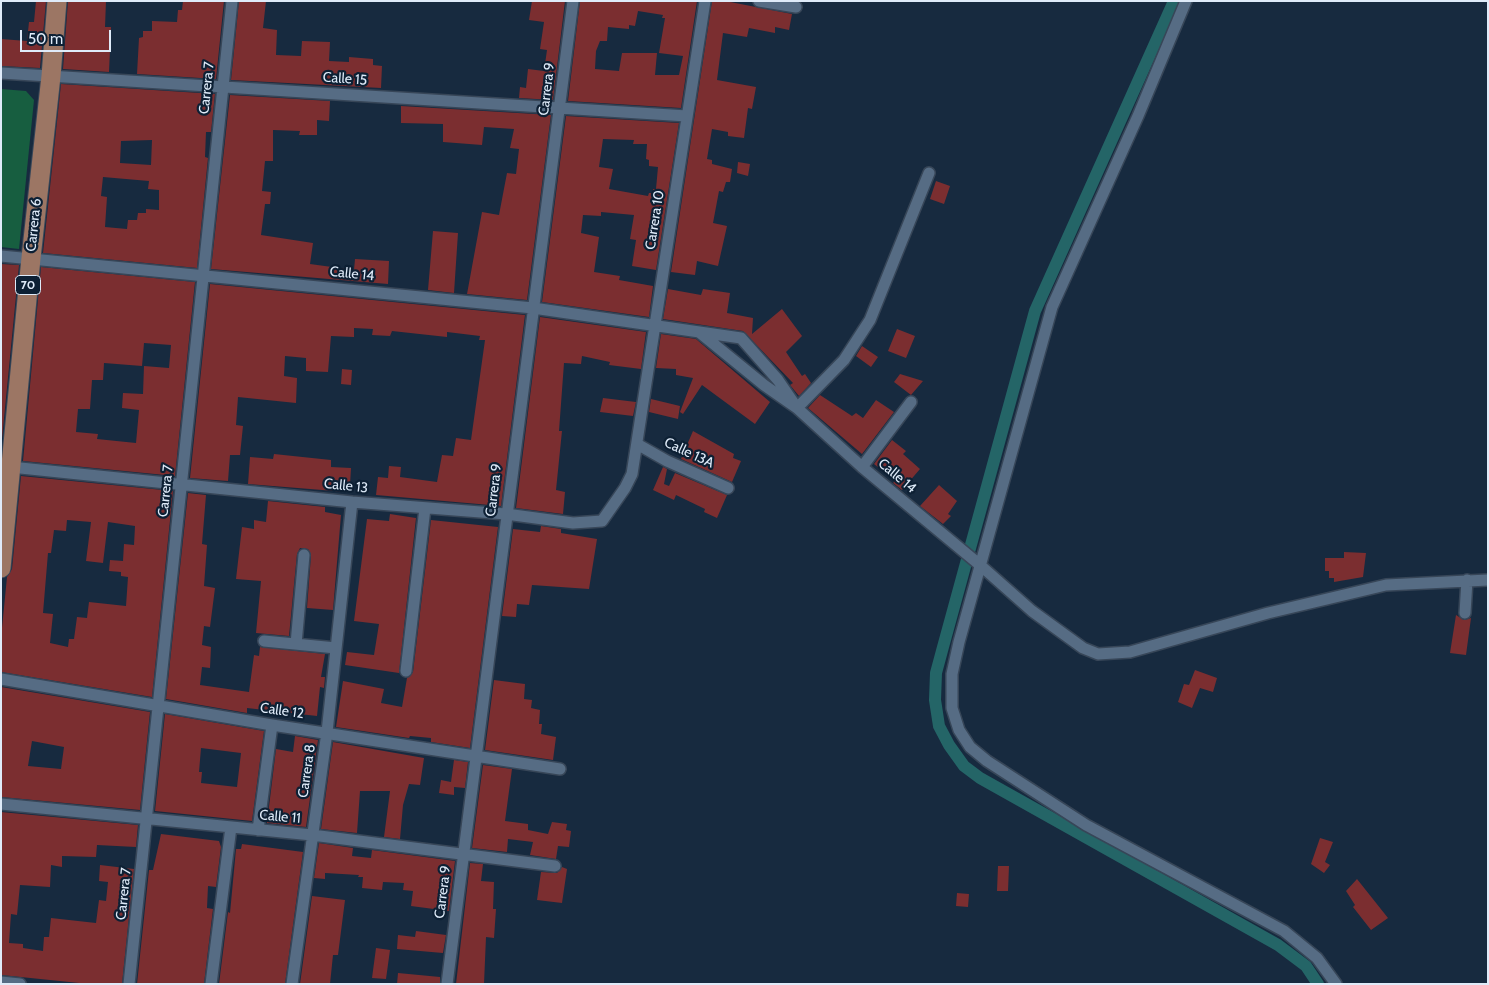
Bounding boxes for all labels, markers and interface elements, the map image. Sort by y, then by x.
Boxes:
scale bar [22,20,114,52]
text: 50 m [28,30,63,48]
street label: Carrera 7 [196,61,218,115]
street label: Carrera 9 [535,62,559,116]
street label: Calle 15 [322,69,368,89]
street label: Carrera 10 [642,189,668,251]
street label: Carrera 6 [23,198,45,252]
street label: Calle 14 [329,263,375,285]
road number: 70 [15,276,40,294]
street label: Calle 13A [661,434,717,472]
street label: Calle 14 [874,455,920,497]
street label: Carrera 9 [482,463,506,517]
street label: Carrera 7 [155,464,177,518]
street label: Calle 13 [323,475,369,497]
street label: Calle 12 [259,700,305,722]
street label: Carrera 8 [295,743,319,799]
street label: Calle 11 [259,807,301,827]
street label: Carrera 9 [431,865,455,919]
street label: Carrera 7 [113,867,135,921]

